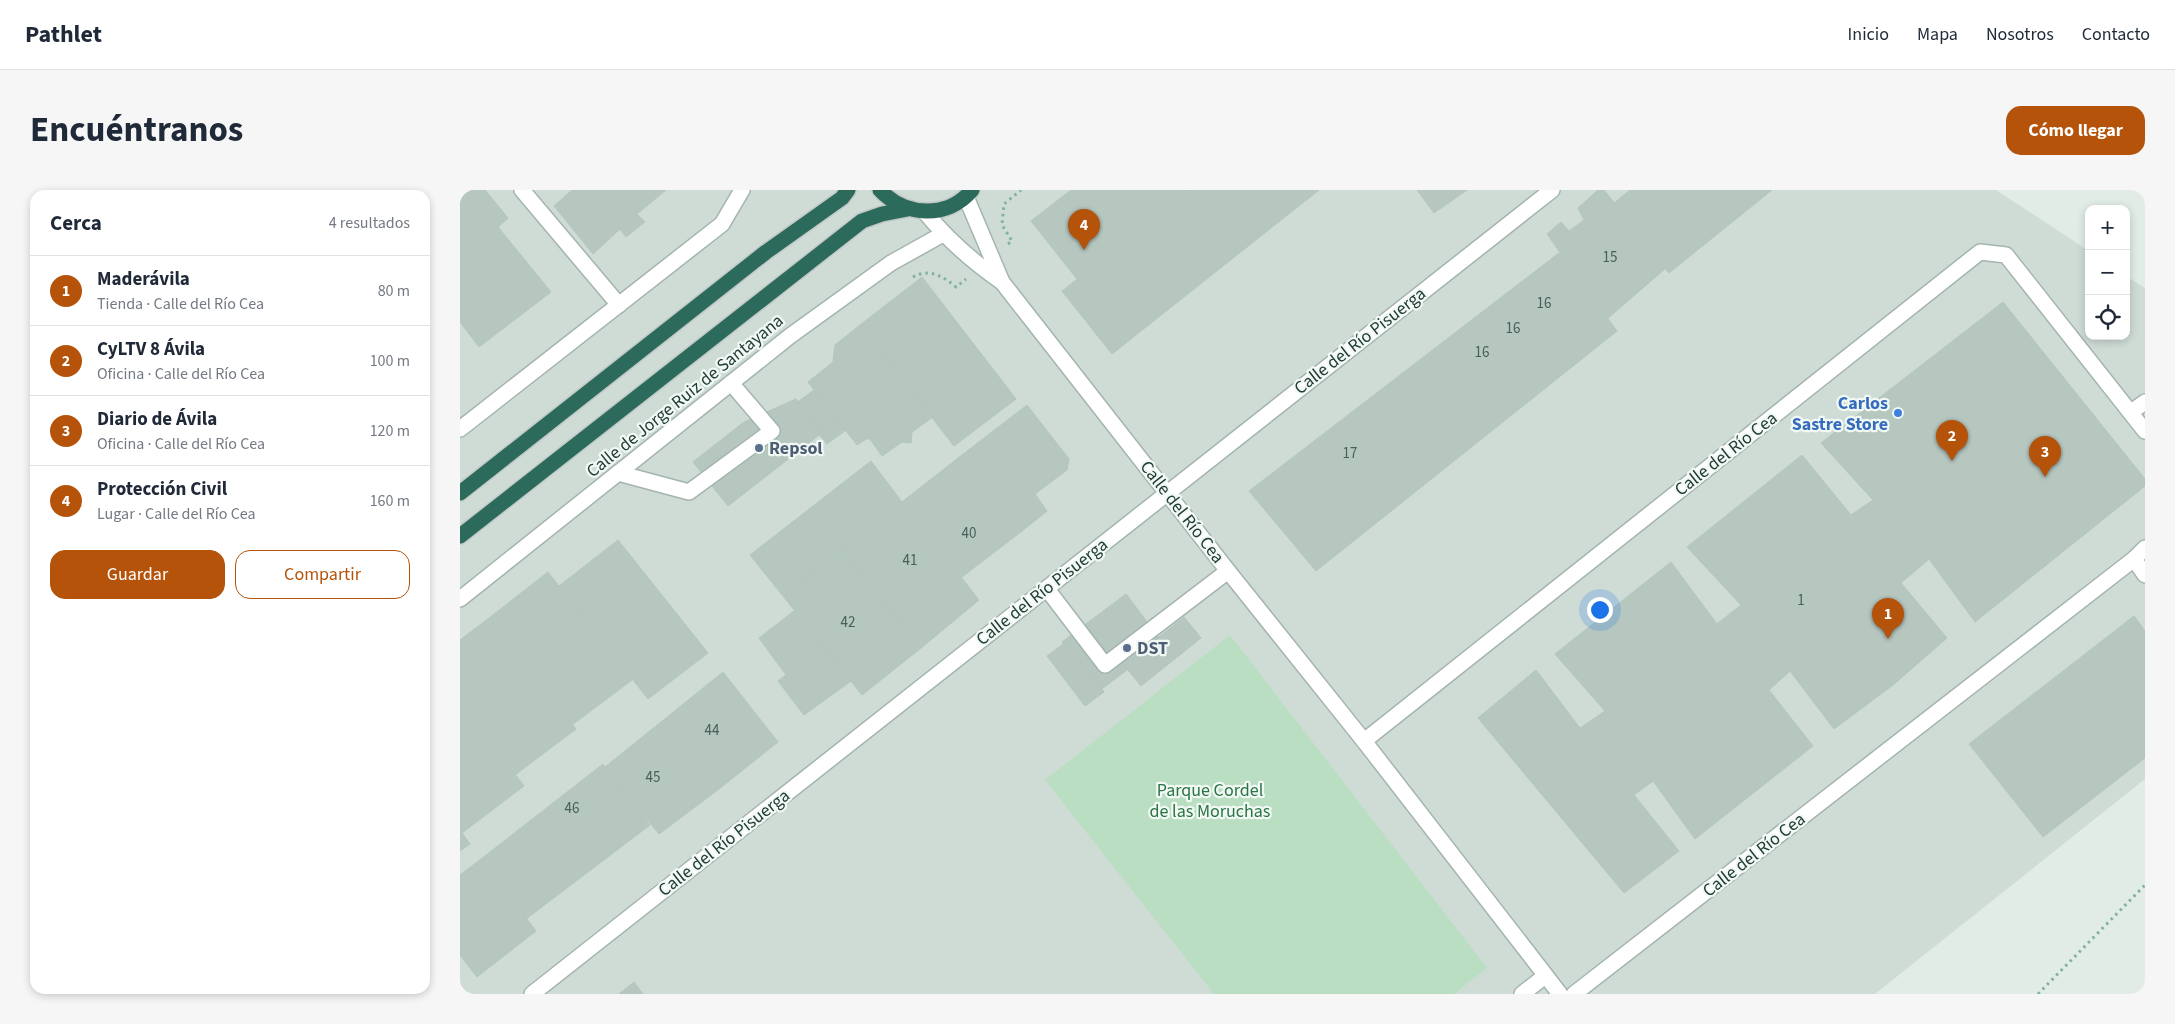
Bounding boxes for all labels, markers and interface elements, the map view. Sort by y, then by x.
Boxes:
text: Pathlet [25,17,102,52]
text: Inicio [1848,22,1889,47]
text: Mapa [1917,22,1958,47]
text: Nosotros [1986,22,2054,47]
text: Contacto [2082,22,2150,47]
text: Encuéntranos [30,105,243,155]
button: Cómo llegar [2006,106,2145,155]
map controls [2085,205,2130,340]
button: + [2085,205,2130,250]
text: Cerca [50,208,102,238]
pin: 4 [1068,209,1100,250]
text: 4 resultados [329,212,410,234]
house number: 15 [1603,247,1617,268]
button: − [2085,250,2130,295]
text: Maderávila [97,266,190,293]
text: 1 [62,280,70,302]
text: 80 m [378,280,410,302]
street label: Calle del Río Pisuerga [1289,282,1431,400]
text: Tienda · Calle del Río Cea [97,293,264,315]
house number: 16 [1537,293,1551,314]
button: locate [2085,295,2130,340]
street label: Calle de Jorge Ruiz de Santayana [581,309,789,483]
house number: 16 [1506,318,1520,339]
text: CyLTV 8 Ávila [97,336,205,363]
house number: 16 [1475,342,1489,363]
text: 2 [62,350,70,372]
text: 100 m [370,350,410,372]
text: Oficina · Calle del Río Cea [97,363,265,385]
place label: Carlos Sastre Store [1792,391,1888,437]
text: Diario de Ávila [97,406,217,433]
street label: Calle del Río Cea [1669,406,1783,502]
marker: Carlos Sastre Store [1892,407,1904,419]
text: 3 [62,420,70,442]
text: 120 m [370,420,410,442]
pin: 2 [1936,420,1968,461]
text: Oficina · Calle del Río Cea [97,433,265,455]
place label: Repsol [769,436,823,461]
pin: 3 [2029,436,2061,477]
marker: Repsol [753,442,765,454]
house number: 17 [1343,443,1357,464]
street label: Calle del Río Cea [1134,455,1230,569]
text: Protección Civil [97,476,227,503]
text: 4 [62,490,70,512]
text: 160 m [370,490,410,512]
text: Lugar · Calle del Río Cea [97,503,256,525]
house number: 40 [962,523,976,544]
street label: Calle del Río Pisuerga [971,533,1113,651]
button: Guardar [50,550,225,599]
button: Compartir [235,550,410,599]
house number: 41 [903,550,917,571]
house number: 1 [1797,590,1805,611]
your location [1587,597,1613,623]
pin: 1 [1872,598,1904,639]
house number: 42 [841,612,855,633]
place label: DST [1137,636,1168,661]
marker: DST [1121,642,1133,654]
house number: 44 [705,720,720,741]
house number: 45 [646,767,660,788]
park label: Parque Cordel de las Moruchas [1150,778,1270,824]
street label: Calle del Río Pisuerga [653,784,795,902]
house number: 46 [565,798,579,819]
street label: Calle del Río Cea [1697,807,1811,903]

